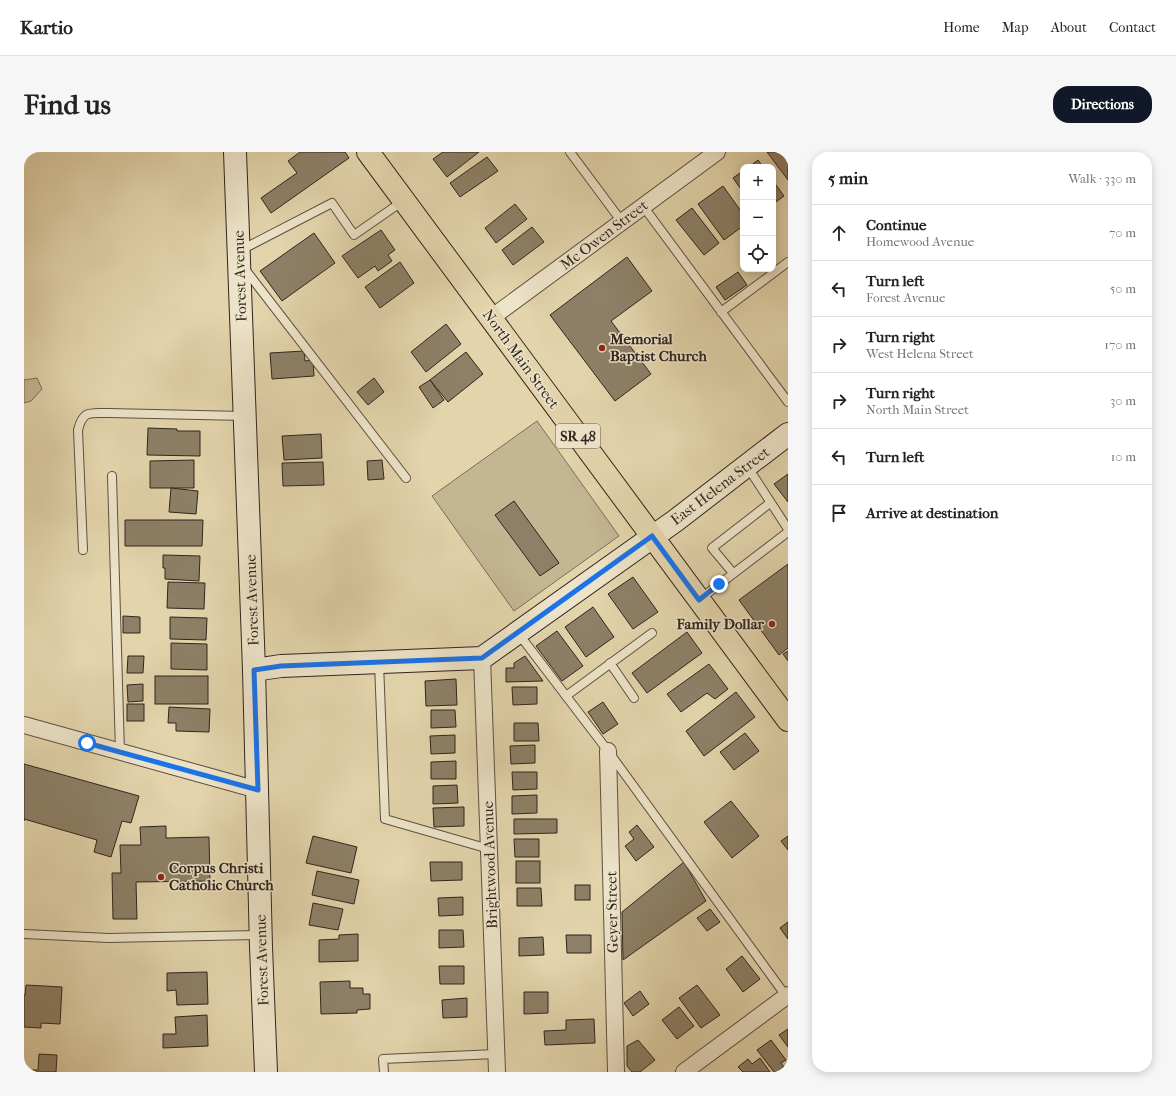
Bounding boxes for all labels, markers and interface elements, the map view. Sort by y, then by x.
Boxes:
text: Kartio [20,17,73,39]
text: Home [943,19,980,36]
text: Map [1002,19,1029,36]
text: About [1051,19,1087,36]
text: Contact [1109,19,1156,36]
button: Directions [1053,86,1152,123]
text: Find us [24,88,111,121]
map controls [740,164,776,272]
button: + [740,164,776,200]
text: 5 min [828,168,868,188]
text: Walk · 330 m [1068,171,1136,186]
street label: Mc Owen Street [557,196,652,274]
button: − [740,200,776,236]
text: Continue [866,216,926,234]
icon: ahead [828,222,850,244]
text: 70 m [1109,225,1136,240]
street label: Forest Avenue [229,229,251,322]
text: Homewood Avenue [866,234,974,249]
button: locate [740,236,776,272]
text: Turn left [866,272,924,290]
icon: left [828,278,850,300]
text: 50 m [1110,281,1136,296]
text: Forest Avenue [866,290,946,305]
street label: North Main Street [479,306,564,413]
text: Turn right [866,328,935,346]
place label: Memorial Baptist Church [609,330,707,365]
icon: right [828,334,850,356]
text: 170 m [1104,337,1136,352]
marker: Memorial Baptist Church [597,343,607,353]
text: West Helena Street [866,346,974,361]
text: Turn right [866,384,935,402]
icon: right [828,390,850,412]
text: 30 m [1110,393,1136,408]
text: North Main Street [866,402,969,417]
road number: SR 48 [556,424,600,448]
street label: East Helena Street [667,443,774,529]
icon: left [828,446,850,468]
text: Turn left [866,448,924,466]
text: 10 m [1111,449,1136,464]
icon: arrive [828,502,850,524]
text: Arrive at destination [866,504,998,522]
street label: Forest Avenue [241,553,263,646]
route end [710,575,728,593]
place label: Family Dollar [676,615,765,633]
marker: Family Dollar [767,619,777,629]
route start [78,734,96,752]
street label: Brightwood Avenue [479,800,501,929]
place label: Corpus Christi Catholic Church [169,859,274,894]
street label: Geyer Street [602,870,622,953]
marker: Corpus Christi Catholic Church [156,872,166,882]
street label: Forest Avenue [251,913,273,1006]

